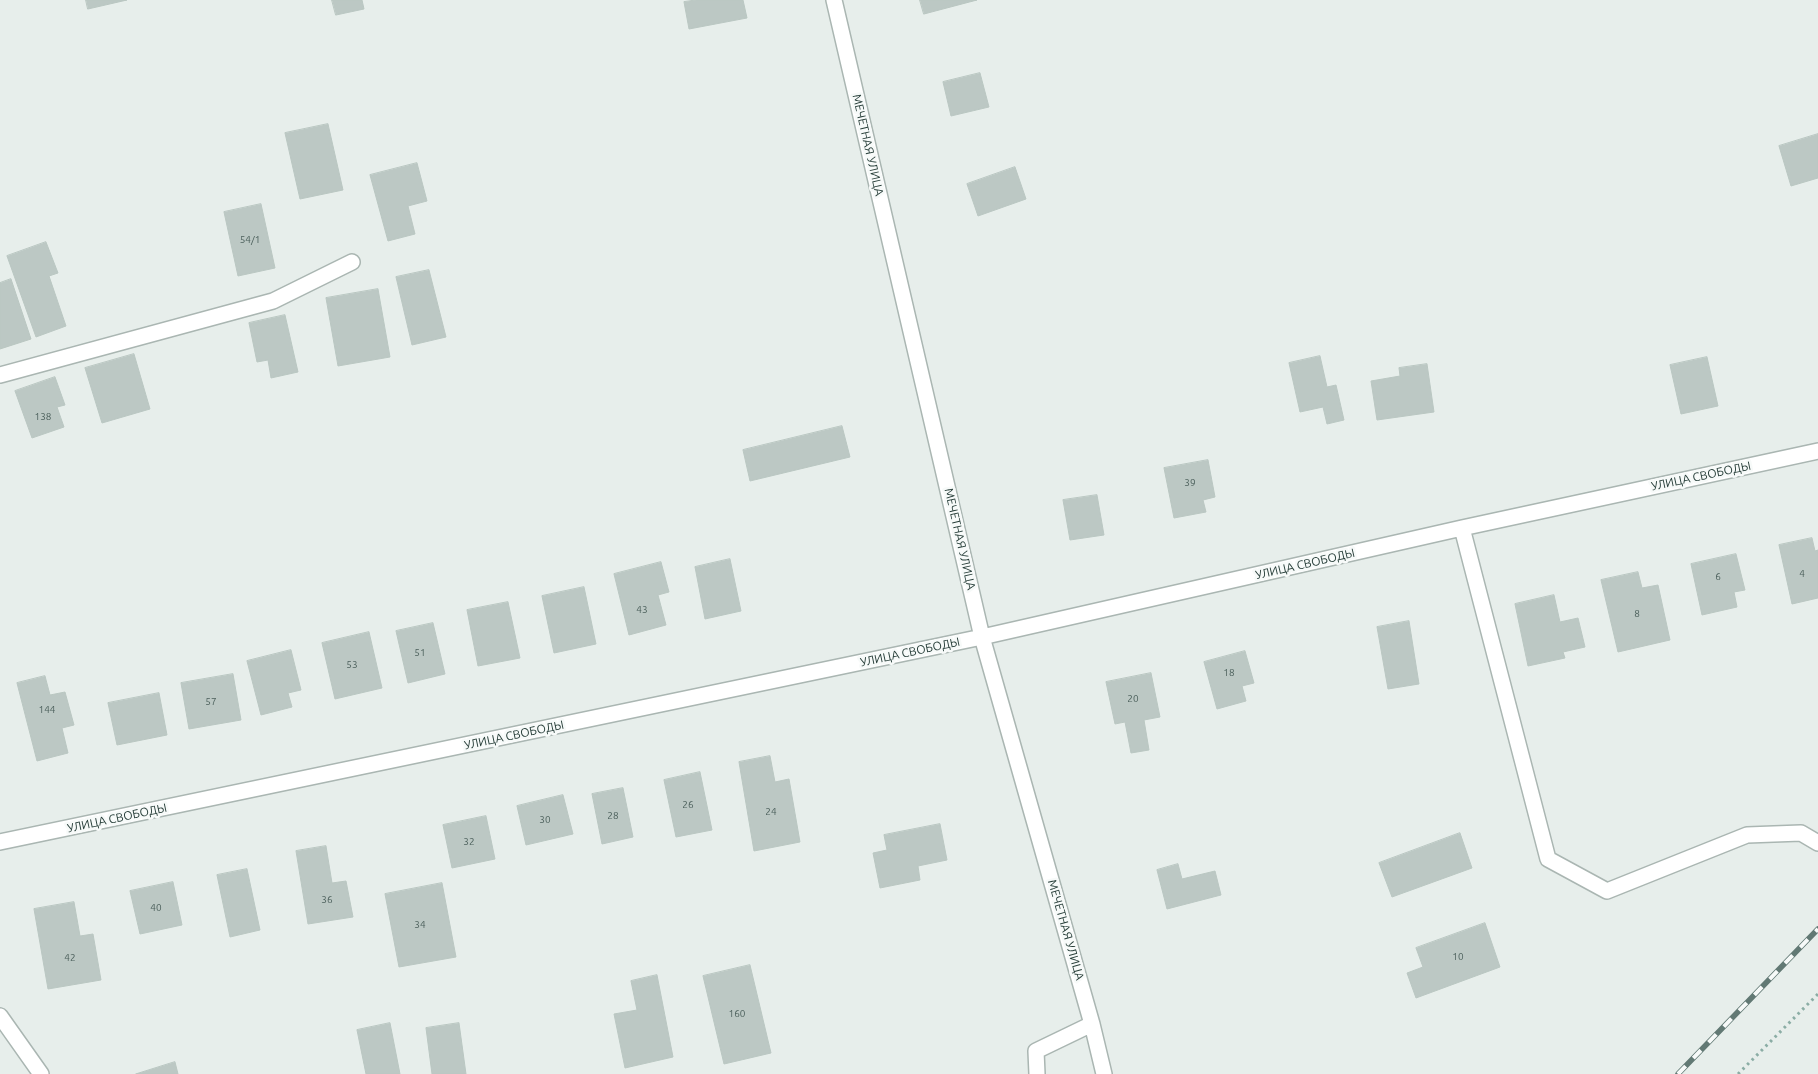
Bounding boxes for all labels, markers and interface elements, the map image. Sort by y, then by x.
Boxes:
street label: МЕЧЕТНАЯ УЛИЦА [849,93,887,197]
house number: 54/1 [240,234,260,246]
house number: 138 [35,411,51,423]
street label: УЛИЦА СВОБОДЫ [1650,458,1752,494]
house number: 39 [1184,477,1196,489]
street label: МЕЧЕТНАЯ УЛИЦА [941,487,979,591]
street label: УЛИЦА СВОБОДЫ [1254,546,1356,582]
house number: 4 [1799,568,1805,580]
house number: 6 [1715,571,1721,583]
house number: 43 [636,604,648,616]
house number: 8 [1634,608,1640,620]
street label: УЛИЦА СВОБОДЫ [859,634,961,670]
house number: 51 [414,647,426,659]
house number: 53 [346,659,358,671]
house number: 18 [1223,667,1235,679]
house number: 20 [1127,693,1139,705]
house number: 57 [205,696,217,708]
house number: 144 [39,704,55,716]
street label: УЛИЦА СВОБОДЫ [463,717,565,753]
house number: 26 [682,799,694,811]
street label: УЛИЦА СВОБОДЫ [66,800,168,836]
house number: 24 [765,806,777,818]
house number: 28 [607,810,619,822]
house number: 30 [539,814,551,826]
house number: 32 [463,836,475,848]
street label: МЕЧЕТНАЯ УЛИЦА [1045,878,1087,982]
house number: 36 [321,894,333,906]
house number: 40 [150,902,162,914]
house number: 34 [414,919,426,931]
house number: 10 [1452,951,1464,963]
house number: 42 [64,952,76,964]
house number: 160 [729,1008,745,1020]

